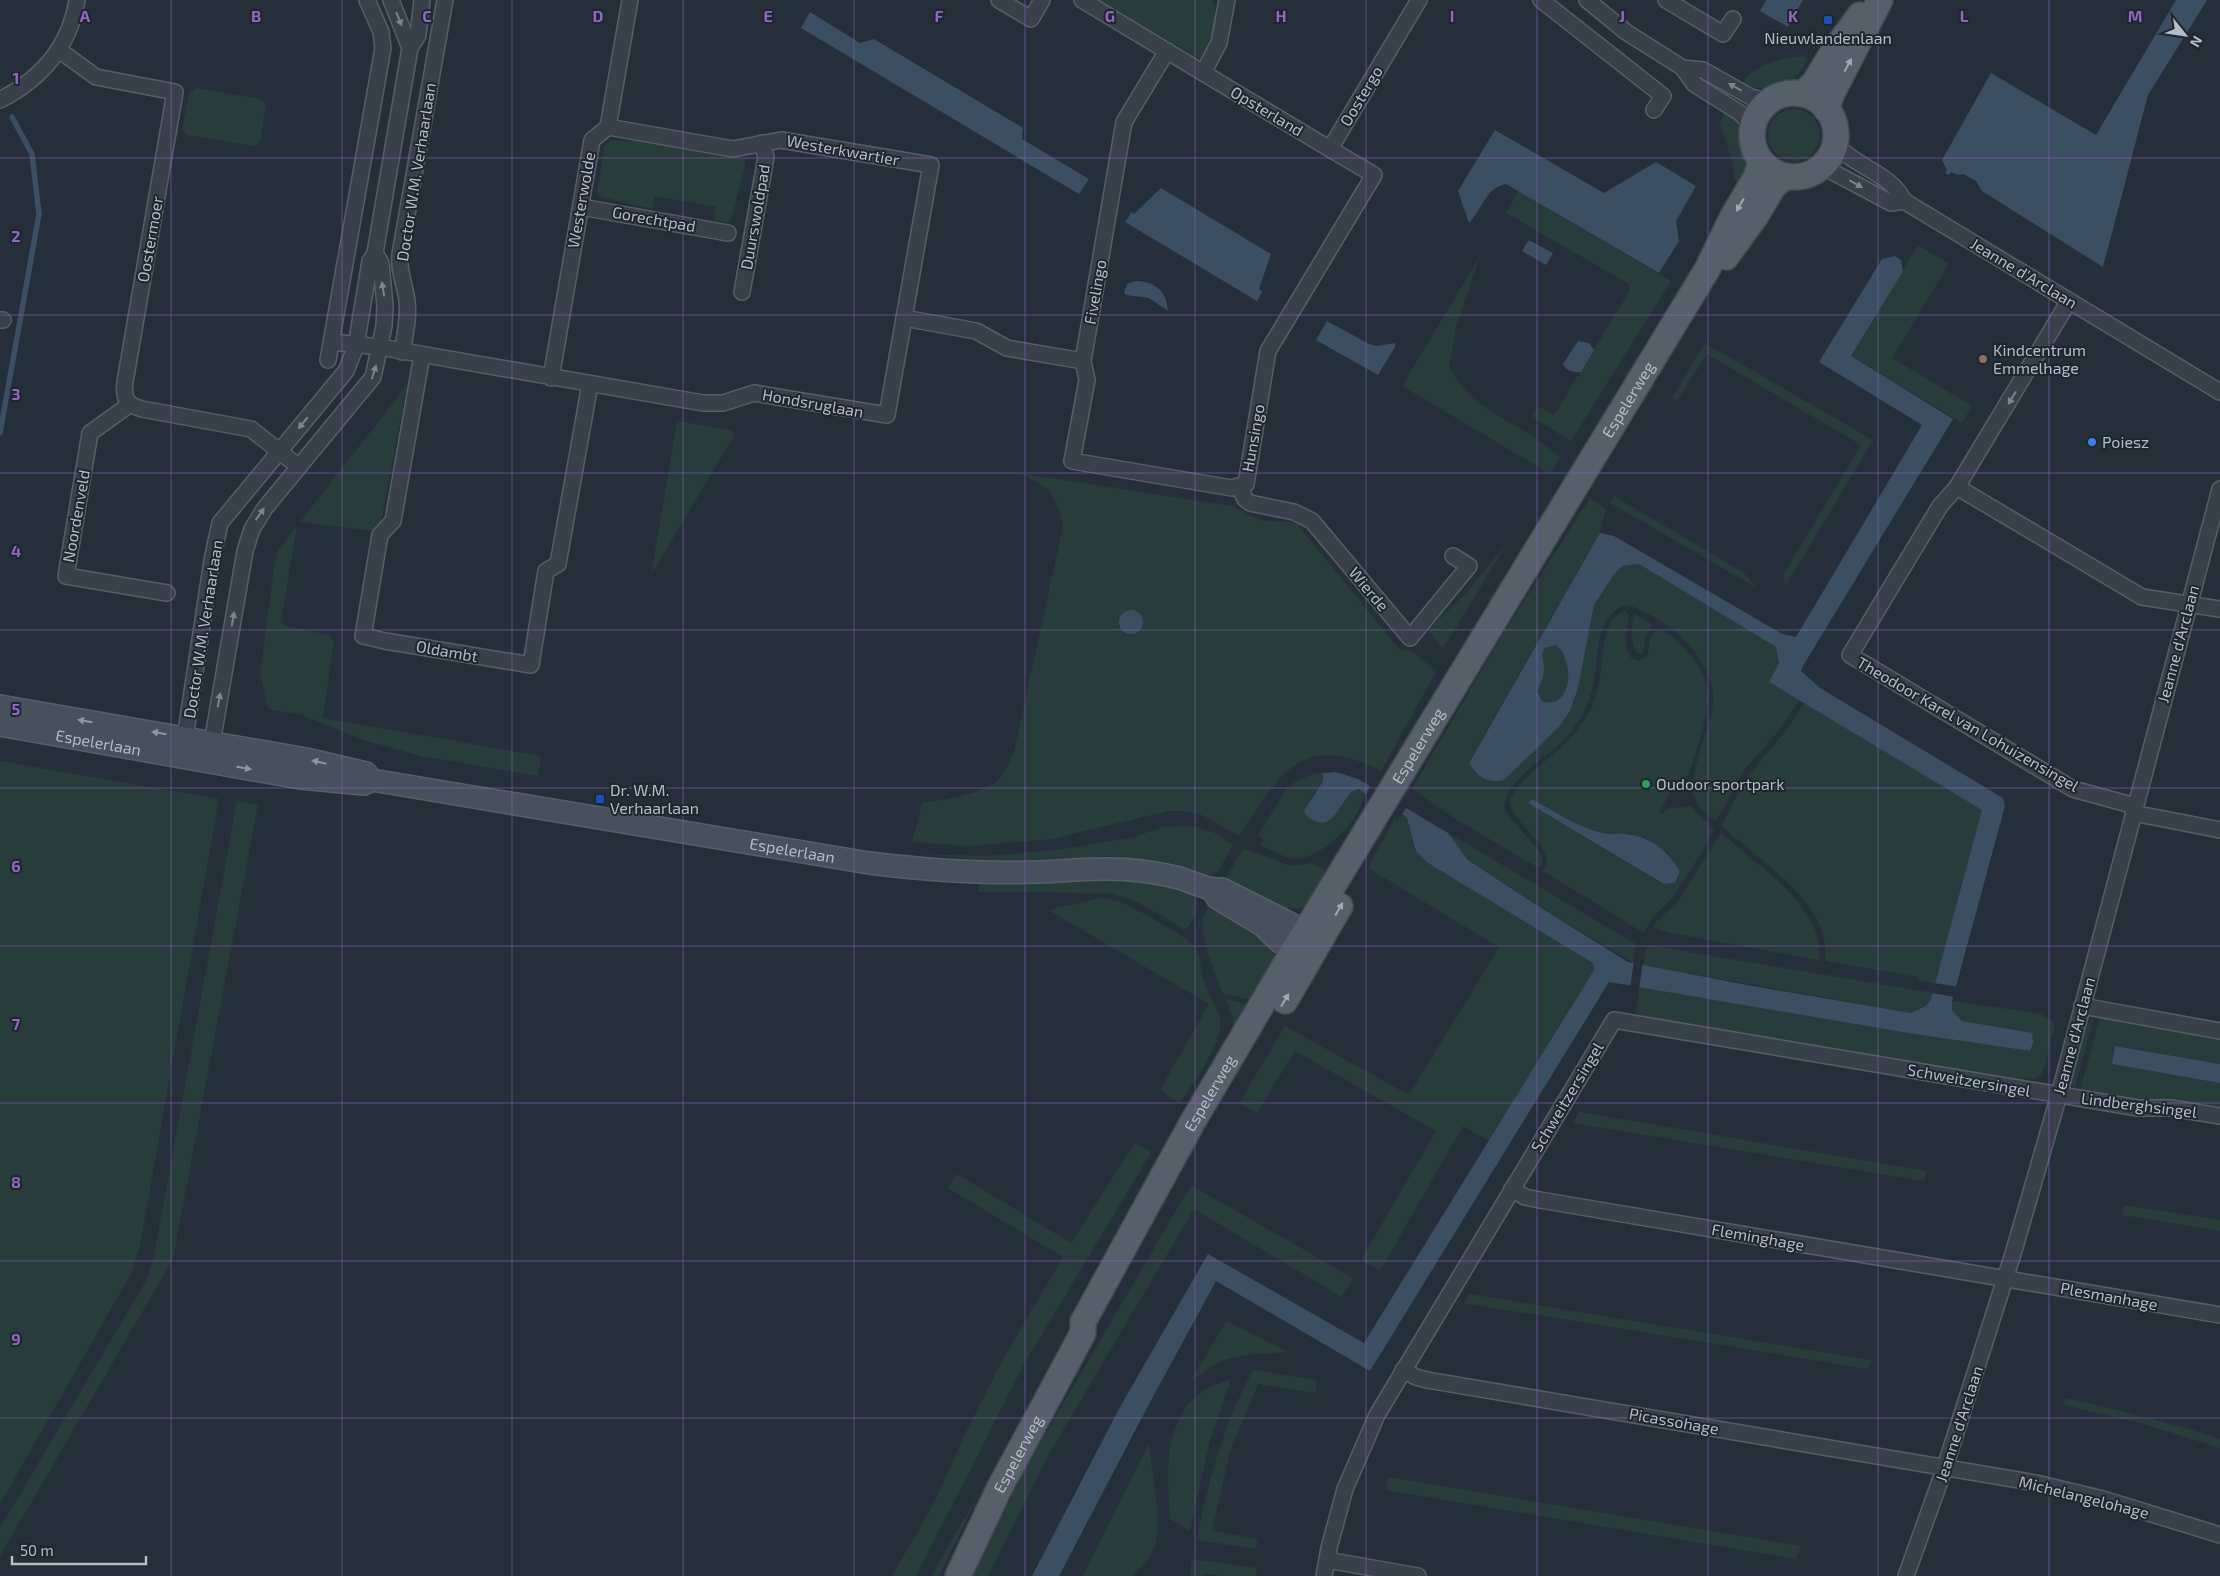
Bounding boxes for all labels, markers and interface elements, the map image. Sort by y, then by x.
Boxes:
text: A [80,6,91,25]
text: B [251,6,261,25]
text: C [422,6,432,25]
text: D [593,6,604,25]
text: E [763,6,773,25]
text: F [935,6,944,25]
text: G [1105,6,1115,25]
text: H [1275,6,1287,25]
text: I [1450,6,1454,25]
text: J [1619,6,1625,25]
text: K [1788,6,1799,25]
text: L [1960,6,1969,25]
text: M [2128,6,2142,25]
north arrow [2160,10,2210,60]
one-way arrow [395,12,403,27]
marker: Nieuwlandenlaan [1822,14,1834,26]
place label: Nieuwlandenlaan [1764,28,1892,47]
text: N [2187,33,2207,50]
one-way arrow [1843,59,1852,72]
street label: Oostergo [1335,62,1386,129]
text: 1 [13,68,19,87]
street label: Doctor W.M. Verhaarlaan [392,81,439,263]
street label: Opsterland [1228,82,1307,140]
one-way arrow [1728,83,1742,92]
street label: Westerkwartier [785,130,902,169]
street label: Westerwolde [563,150,598,250]
street label: Duurswoldpad [736,163,773,271]
one-way arrow [1850,180,1863,189]
street label: Oostermoer [133,194,167,283]
one-way arrow [1735,199,1744,212]
street label: Gorechtpad [611,202,697,235]
text: 2 [11,226,21,245]
street label: Jeanne d'Arclaan [1967,233,2081,312]
street label: Fivelingo [1079,258,1110,326]
one-way arrow [379,281,387,297]
place label: Kindcentrum Emmelhage [1993,340,2086,377]
marker: Kindcentrum Emmelhage [1977,353,1989,365]
street label: Espelerweg [1597,358,1658,441]
one-way arrow [370,364,378,379]
text: 3 [11,384,21,403]
street label: Hondsruglaan [761,384,865,421]
one-way arrow [2008,390,2016,405]
street label: Hunsingo [1237,403,1268,473]
one-way arrow [297,416,308,429]
place label: Poiesz [2102,432,2149,451]
marker: Poiesz [2086,436,2098,448]
street label: Noordenveld [58,468,93,564]
one-way arrow [255,508,265,521]
street label: Doctor W.M. Verhaarlaan [179,538,226,720]
text: 4 [11,541,21,560]
street label: Wierde [1345,563,1393,615]
street label: Jeanne d'Arclaan [2153,583,2202,705]
one-way arrow [230,611,238,627]
street label: Oldambt [415,636,480,665]
street label: Theodoor Karel van Lohuizensingel [1854,652,2083,795]
one-way arrow [216,692,224,708]
text: 5 [12,699,21,718]
street label: Espelerweg [1387,704,1448,787]
one-way arrow [77,716,93,724]
street label: Espelerlaan [54,725,143,759]
one-way arrow [150,729,166,737]
one-way arrow [311,758,326,766]
one-way arrow [237,765,253,773]
place label: Oudoor sportpark [1656,774,1784,793]
marker: Oudoor sportpark [1640,778,1652,790]
place label: Dr. W.M. Verhaarlaan [610,780,699,817]
marker: Dr. W.M. Verhaarlaan [594,793,606,805]
street label: Espelerlaan [748,833,837,866]
text: 6 [11,856,21,875]
one-way arrow [1334,902,1343,915]
street label: Jeanne d'Arclaan [2049,975,2098,1097]
one-way arrow [1281,993,1290,1006]
text: 7 [12,1014,21,1033]
street label: Schweitzersingel [1526,1038,1607,1155]
street label: Espelerweg [1179,1051,1239,1134]
street label: Schweitzersingel [1906,1059,2032,1100]
street label: Lindberghsingel [2080,1088,2198,1121]
text: 8 [11,1172,21,1191]
street label: Fleminghage [1710,1219,1806,1254]
street label: Plesmanhage [2059,1278,2159,1313]
text: 9 [11,1329,21,1348]
street label: Jeanne d'Arclaan [1931,1363,1986,1484]
street label: Picassohage [1628,1403,1720,1438]
street label: Espelerweg [989,1412,1046,1496]
street label: Michelangelohage [2017,1471,2151,1522]
scale bar [12,1534,146,1566]
text: 50 m [20,1541,54,1559]

